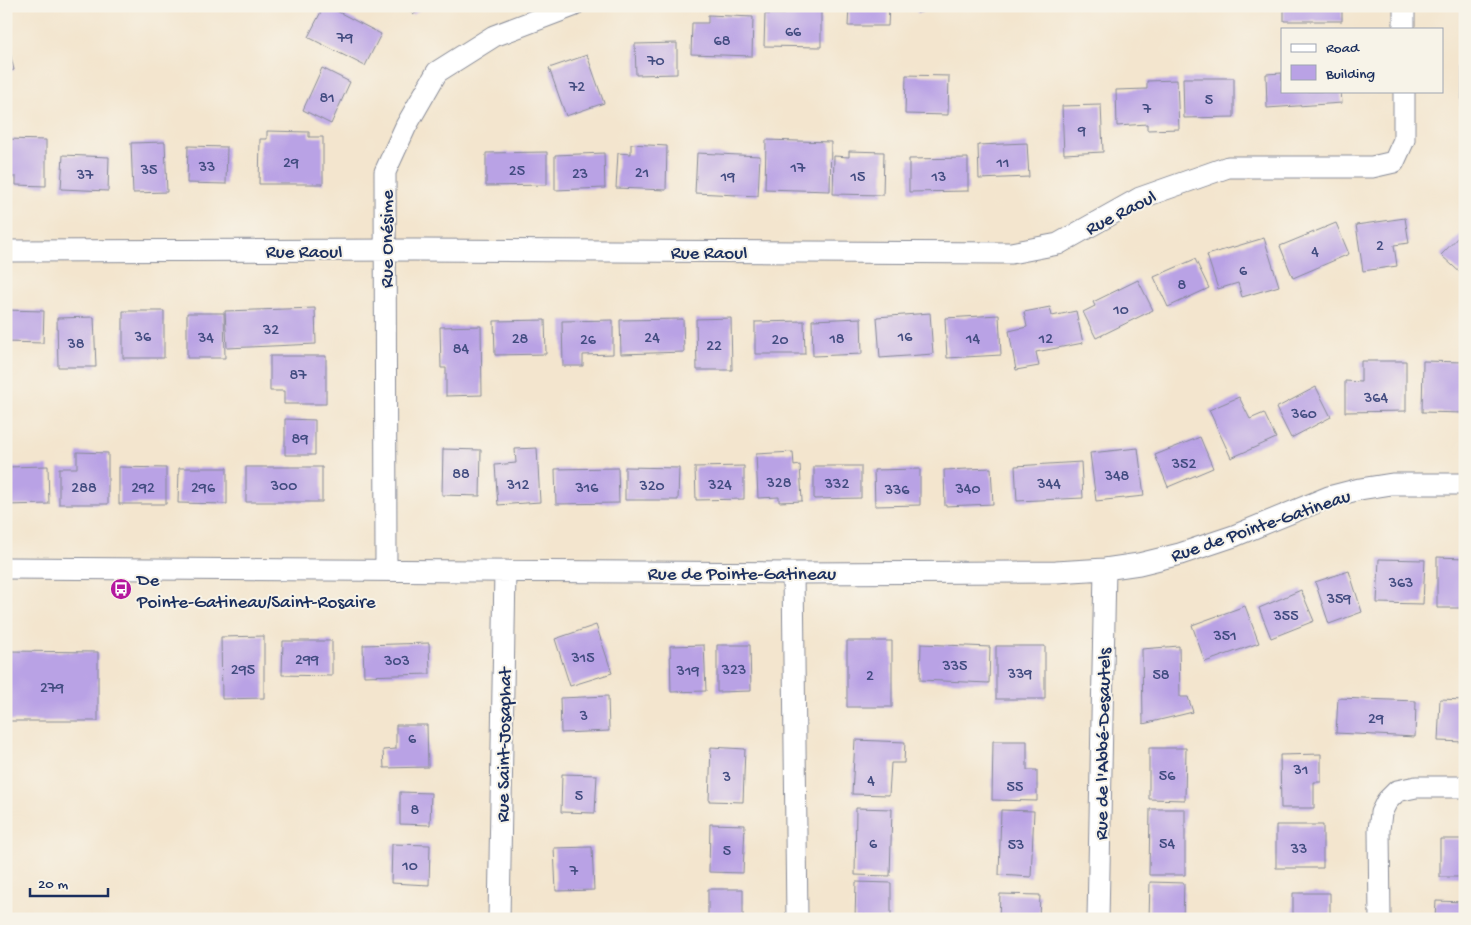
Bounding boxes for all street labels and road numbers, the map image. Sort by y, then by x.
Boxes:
street label: Rue Raoul [1082,186,1161,242]
street label: Rue Onésime [377,190,400,288]
street label: Rue Raoul [266,242,342,265]
street label: Rue Raoul [671,243,747,266]
street label: Rue de Pointe-Gatineau [1168,486,1354,569]
street label: Rue de Pointe-Gatineau [648,564,836,587]
street label: Rue de l'Abbé-Desautels [1091,647,1118,840]
street label: Rue Saint-Josaphat [493,665,518,823]

